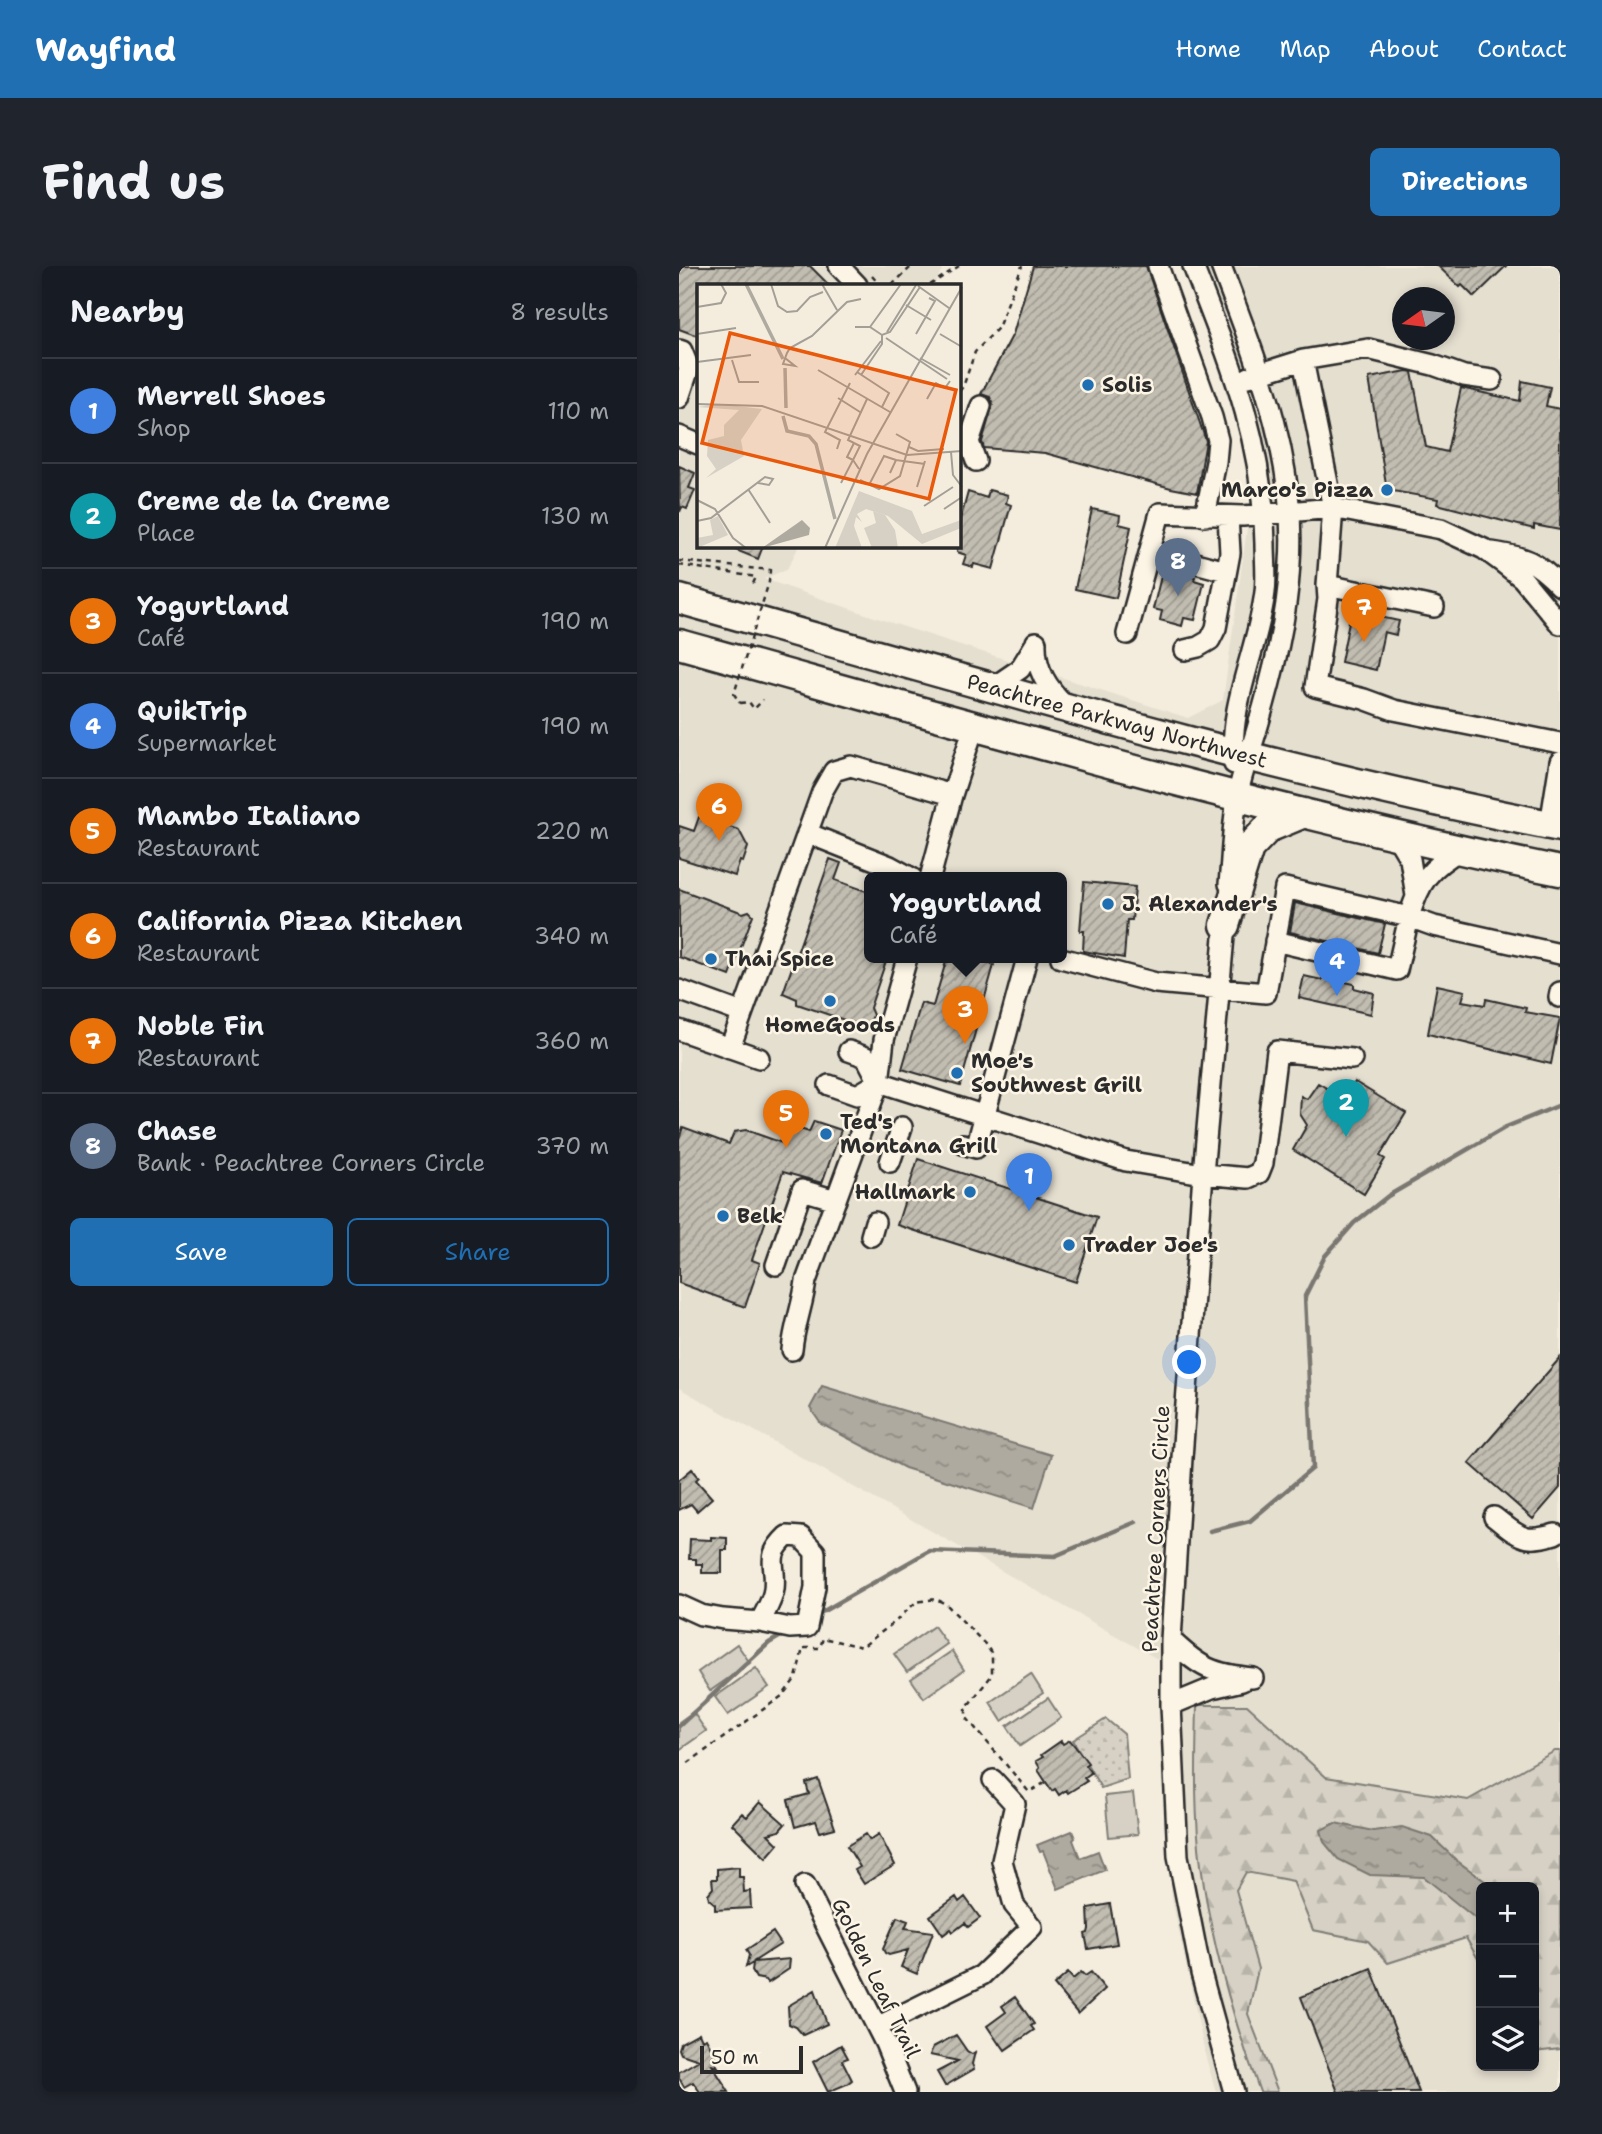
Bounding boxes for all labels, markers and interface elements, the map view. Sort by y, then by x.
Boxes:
text: Wayfind [35,27,176,72]
text: Home [1175,33,1241,65]
text: Map [1279,33,1331,65]
text: About [1369,33,1439,65]
text: Contact [1477,33,1567,65]
button: Directions [1370,148,1560,216]
text: Find us [42,149,225,215]
inset map [697,284,961,548]
north arrow [1392,287,1455,350]
text: Nearby [70,291,185,332]
text: 8 results [510,297,609,327]
place label: Solis [1102,371,1152,399]
marker: Solis [1080,377,1096,393]
text: Merrell Shoes [137,378,326,413]
text: 1 [88,396,98,426]
text: 110 m [547,396,609,426]
text: Shop [137,413,191,443]
place label: Marco's Pizza [1221,476,1374,504]
marker: Marco's Pizza [1379,482,1395,498]
text: Creme de la Creme [137,483,390,518]
text: 2 [85,501,101,531]
text: 130 m [541,501,609,531]
text: Place [137,518,196,548]
pin: 8 [1155,538,1201,596]
pin: 7 [1341,584,1387,642]
text: Yogurtland [137,588,289,623]
text: 3 [85,606,101,636]
text: 190 m [541,606,609,636]
text: Café [137,623,185,653]
street label: Peachtree Parkway Northwest [964,667,1270,775]
text: QuikTrip [137,693,247,728]
text: 4 [85,711,101,741]
text: 190 m [541,711,609,741]
text: Supermarket [137,728,277,758]
pin: 6 [696,783,742,841]
text: Mambo Italiano [137,798,361,833]
text: 5 [86,816,100,846]
text: 220 m [535,816,609,846]
text: Restaurant [137,833,260,863]
popup [864,872,1067,963]
text: Yogurtland [889,885,1042,920]
place label: J. Alexander's [1122,890,1278,918]
marker: J. Alexander's [1100,896,1116,912]
text: California Pizza Kitchen [137,903,462,938]
text: Café [889,920,938,950]
text: 6 [85,921,101,951]
text: 340 m [534,921,609,951]
text: Restaurant [137,938,260,968]
pin: 4 [1314,938,1360,996]
place label: Thai Spice [725,945,834,973]
marker: Thai Spice [703,951,719,967]
pin: 3 [942,986,988,1044]
marker: HomeGoods [822,993,838,1009]
text: Noble Fin [137,1008,264,1043]
place label: HomeGoods [765,1011,895,1039]
text: 7 [85,1026,101,1056]
text: 360 m [534,1026,609,1056]
text: Restaurant [137,1043,260,1073]
place label: Moe's Southwest Grill [971,1047,1142,1099]
marker: Moe's Southwest Grill [949,1065,965,1081]
pin: 2 [1323,1079,1369,1137]
pin: 5 [763,1090,809,1148]
place label: Ted's Montana Grill [840,1108,997,1160]
text: Chase [137,1113,217,1148]
marker: Ted's Montana Grill [818,1126,834,1142]
text: 8 [85,1131,101,1161]
text: 370 m [536,1131,609,1161]
text: Bank · Peachtree Corners Circle [137,1148,485,1178]
pin: 1 [1006,1153,1052,1211]
place label: Hallmark [855,1178,956,1206]
marker: Hallmark [962,1184,978,1200]
place label: Belk [737,1202,783,1230]
marker: Belk [715,1208,731,1224]
button: Save [70,1218,333,1286]
button: Share [347,1218,609,1286]
place label: Trader Joe's [1083,1231,1218,1259]
marker: Trader Joe's [1061,1237,1077,1253]
your location [1172,1345,1206,1379]
street label: Peachtree Corners Circle [1136,1405,1176,1653]
map controls [1476,1882,1539,2071]
button: + [1476,1882,1539,1945]
street label: Golden Leaf Trail [825,1893,927,2063]
button: − [1476,1945,1539,2008]
button: layers [1476,2008,1539,2071]
scale bar [700,2043,803,2075]
text: 50 m [711,2045,759,2070]

